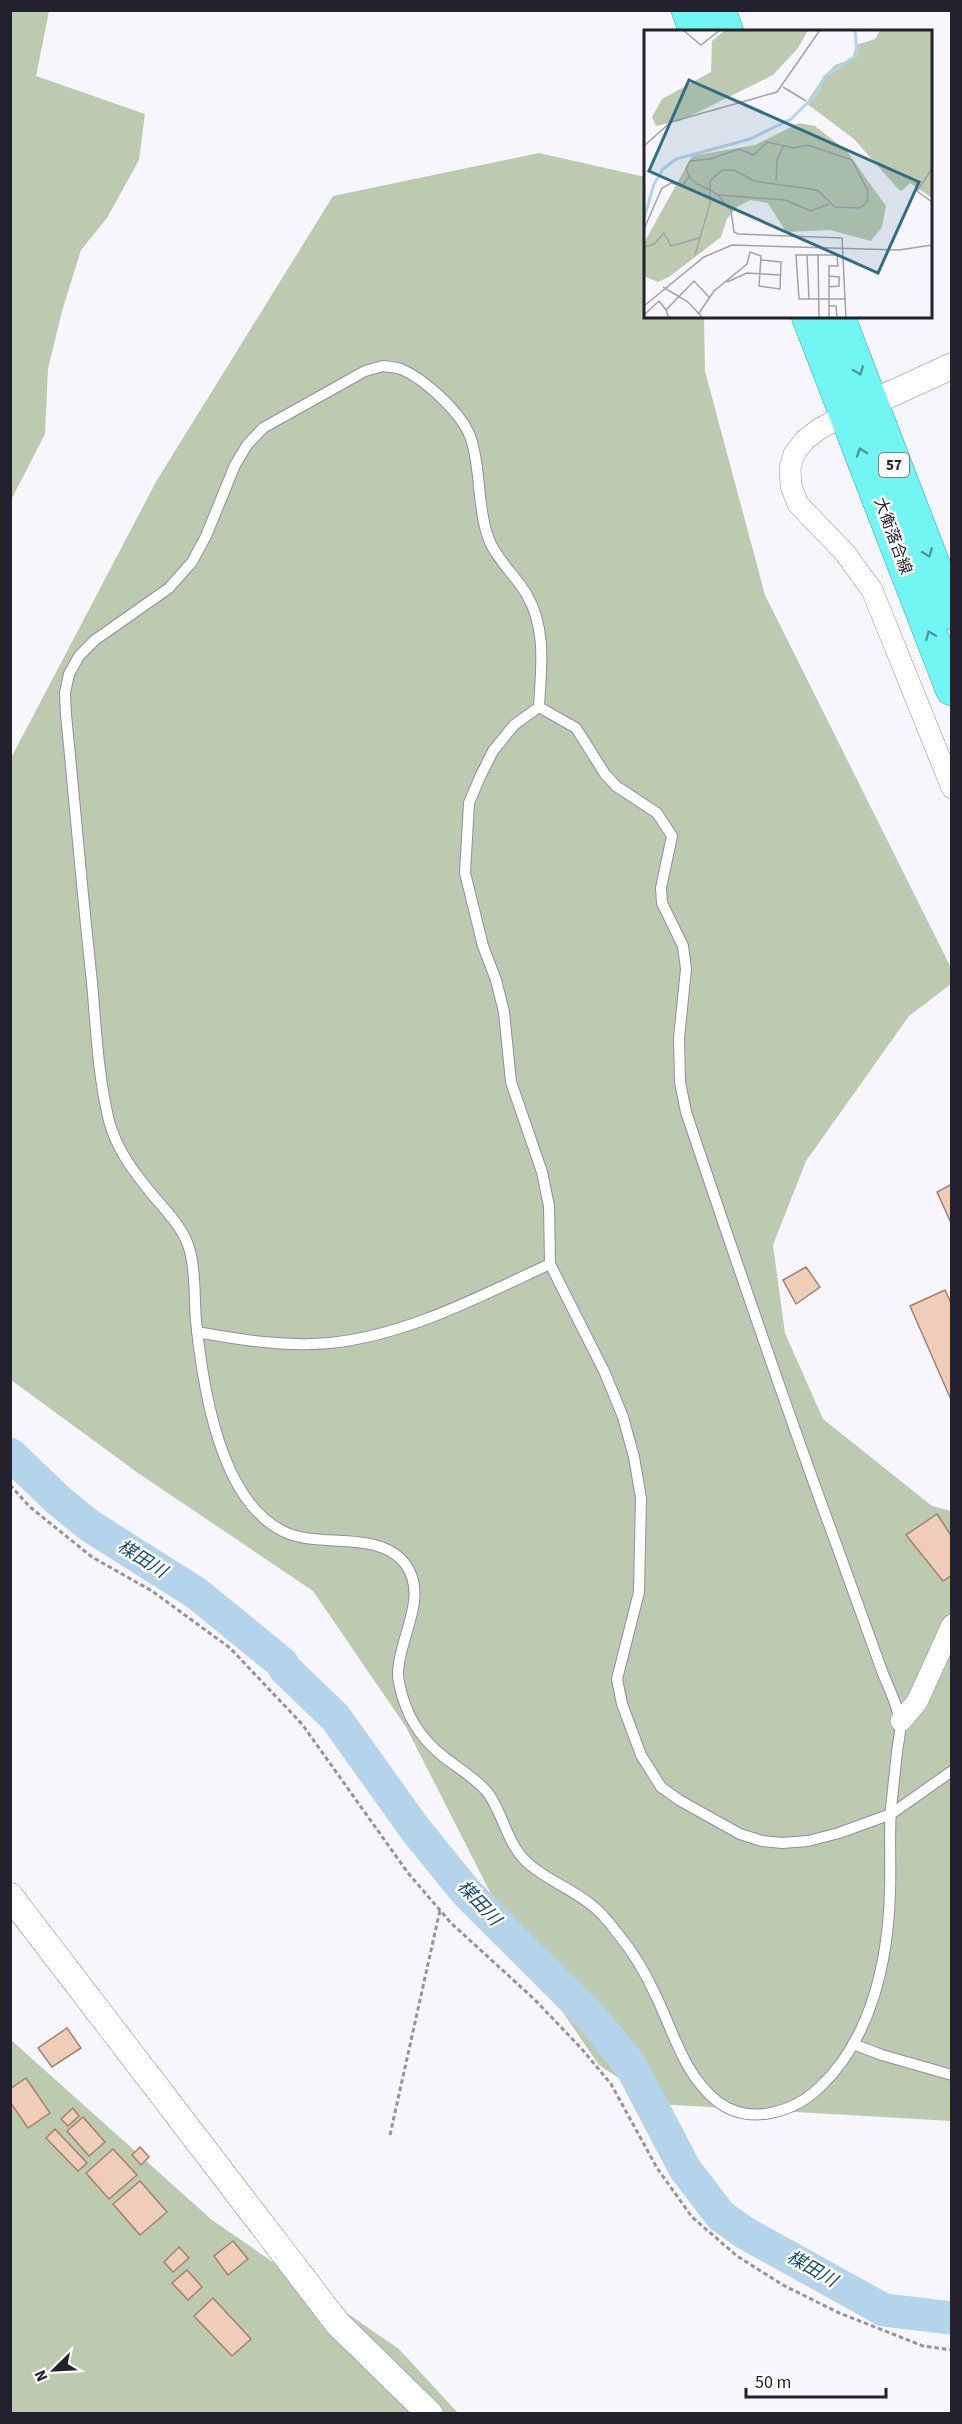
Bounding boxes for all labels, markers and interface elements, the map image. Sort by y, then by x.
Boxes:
inset map [644,30,932,318]
one-way arrow [852,365,864,376]
one-way arrow [856,447,869,458]
road number: 57 [879,453,909,477]
street label: 大衡落合線 [869,495,917,577]
one-way arrow [921,547,934,558]
one-way arrow [925,630,937,641]
water label: 楳田川 [112,1534,173,1585]
water label: 楳田川 [451,1875,508,1933]
water label: 楳田川 [782,2245,843,2294]
north arrow [24,2340,84,2400]
scale bar [746,2361,886,2399]
text: N [29,2366,53,2385]
text: 50 m [755,2370,791,2395]

